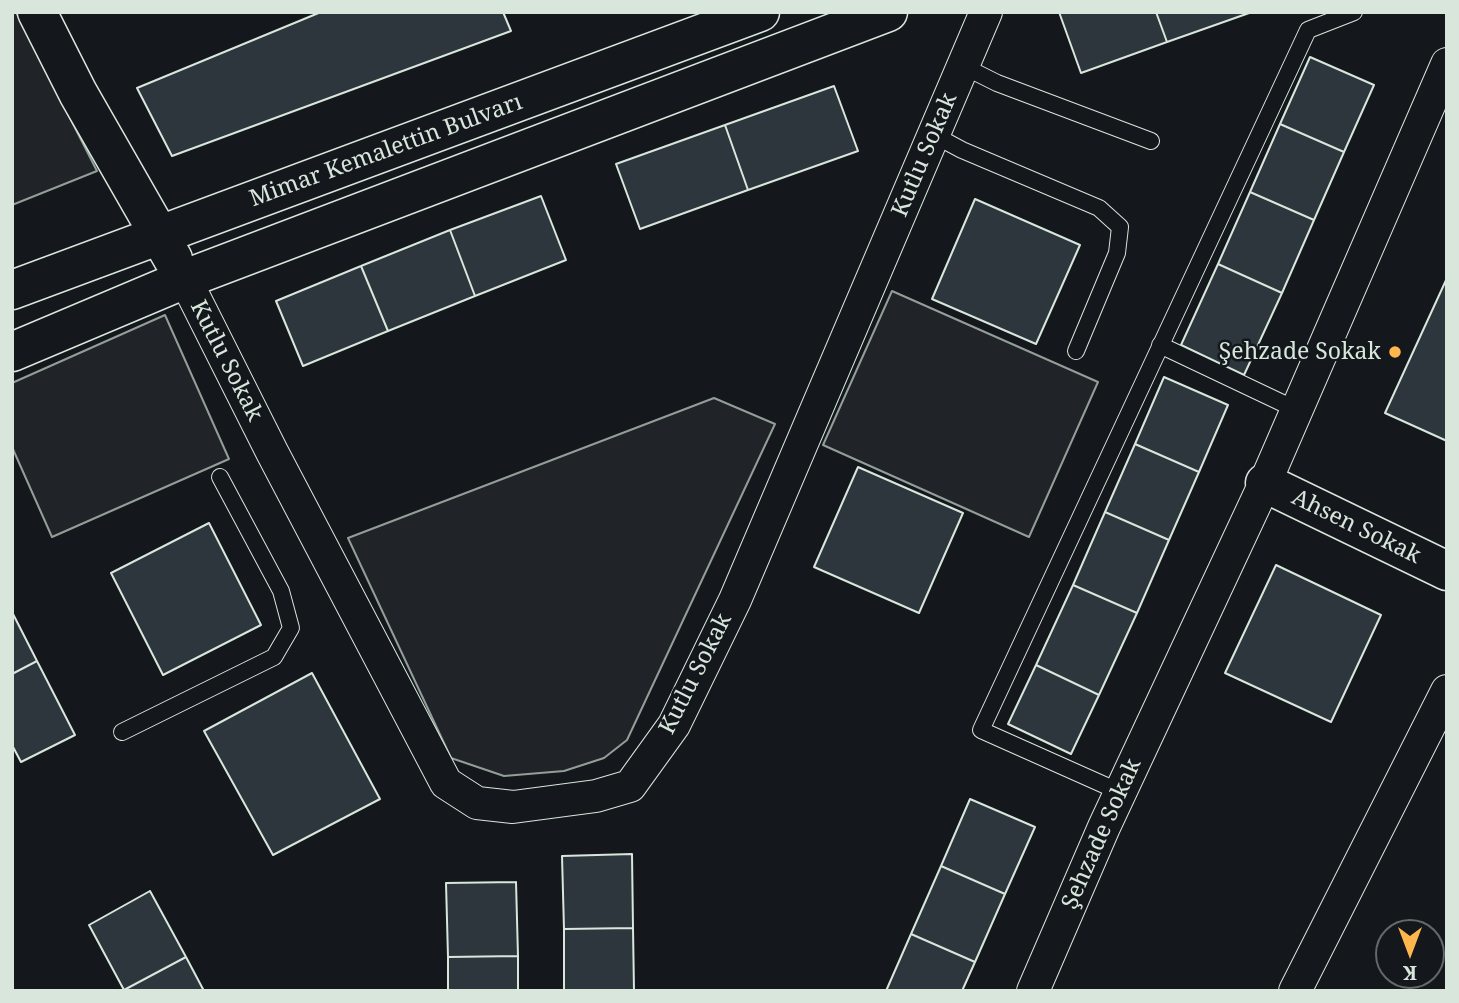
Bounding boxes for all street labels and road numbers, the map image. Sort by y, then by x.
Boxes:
street label: Mimar Kemalettin Bulvarı [246,89,526,213]
street label: Kutlu Sokak [887,89,963,221]
street label: Kutlu Sokak [184,296,268,426]
street label: Ahsen Sokak [1287,484,1425,570]
street label: Kutlu Sokak [654,609,738,739]
street label: Şehzade Sokak [1056,754,1148,914]

